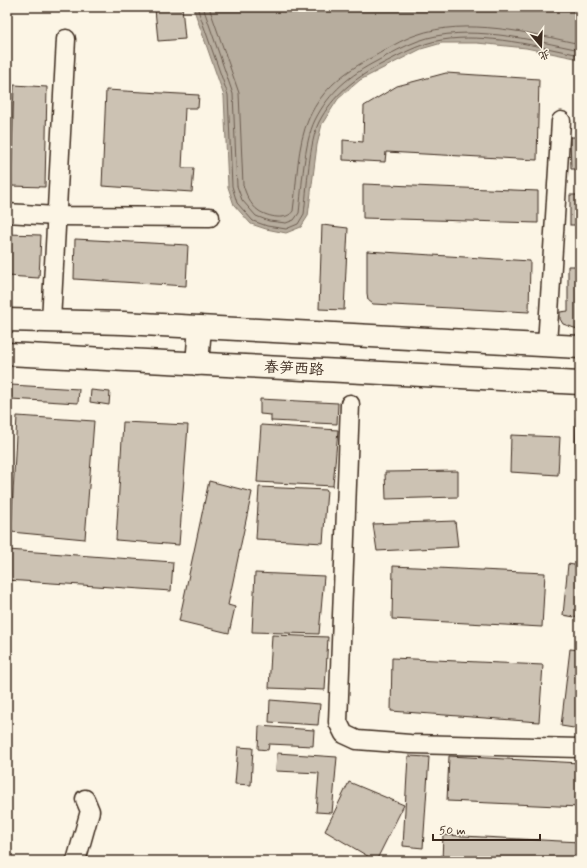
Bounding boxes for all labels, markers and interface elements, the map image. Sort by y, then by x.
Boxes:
north arrow [521,26,561,66]
text: 北 [536,46,551,63]
street label: 春笋西路 [264,357,324,381]
scale bar [433,816,540,842]
text: 50 m [439,823,466,839]

